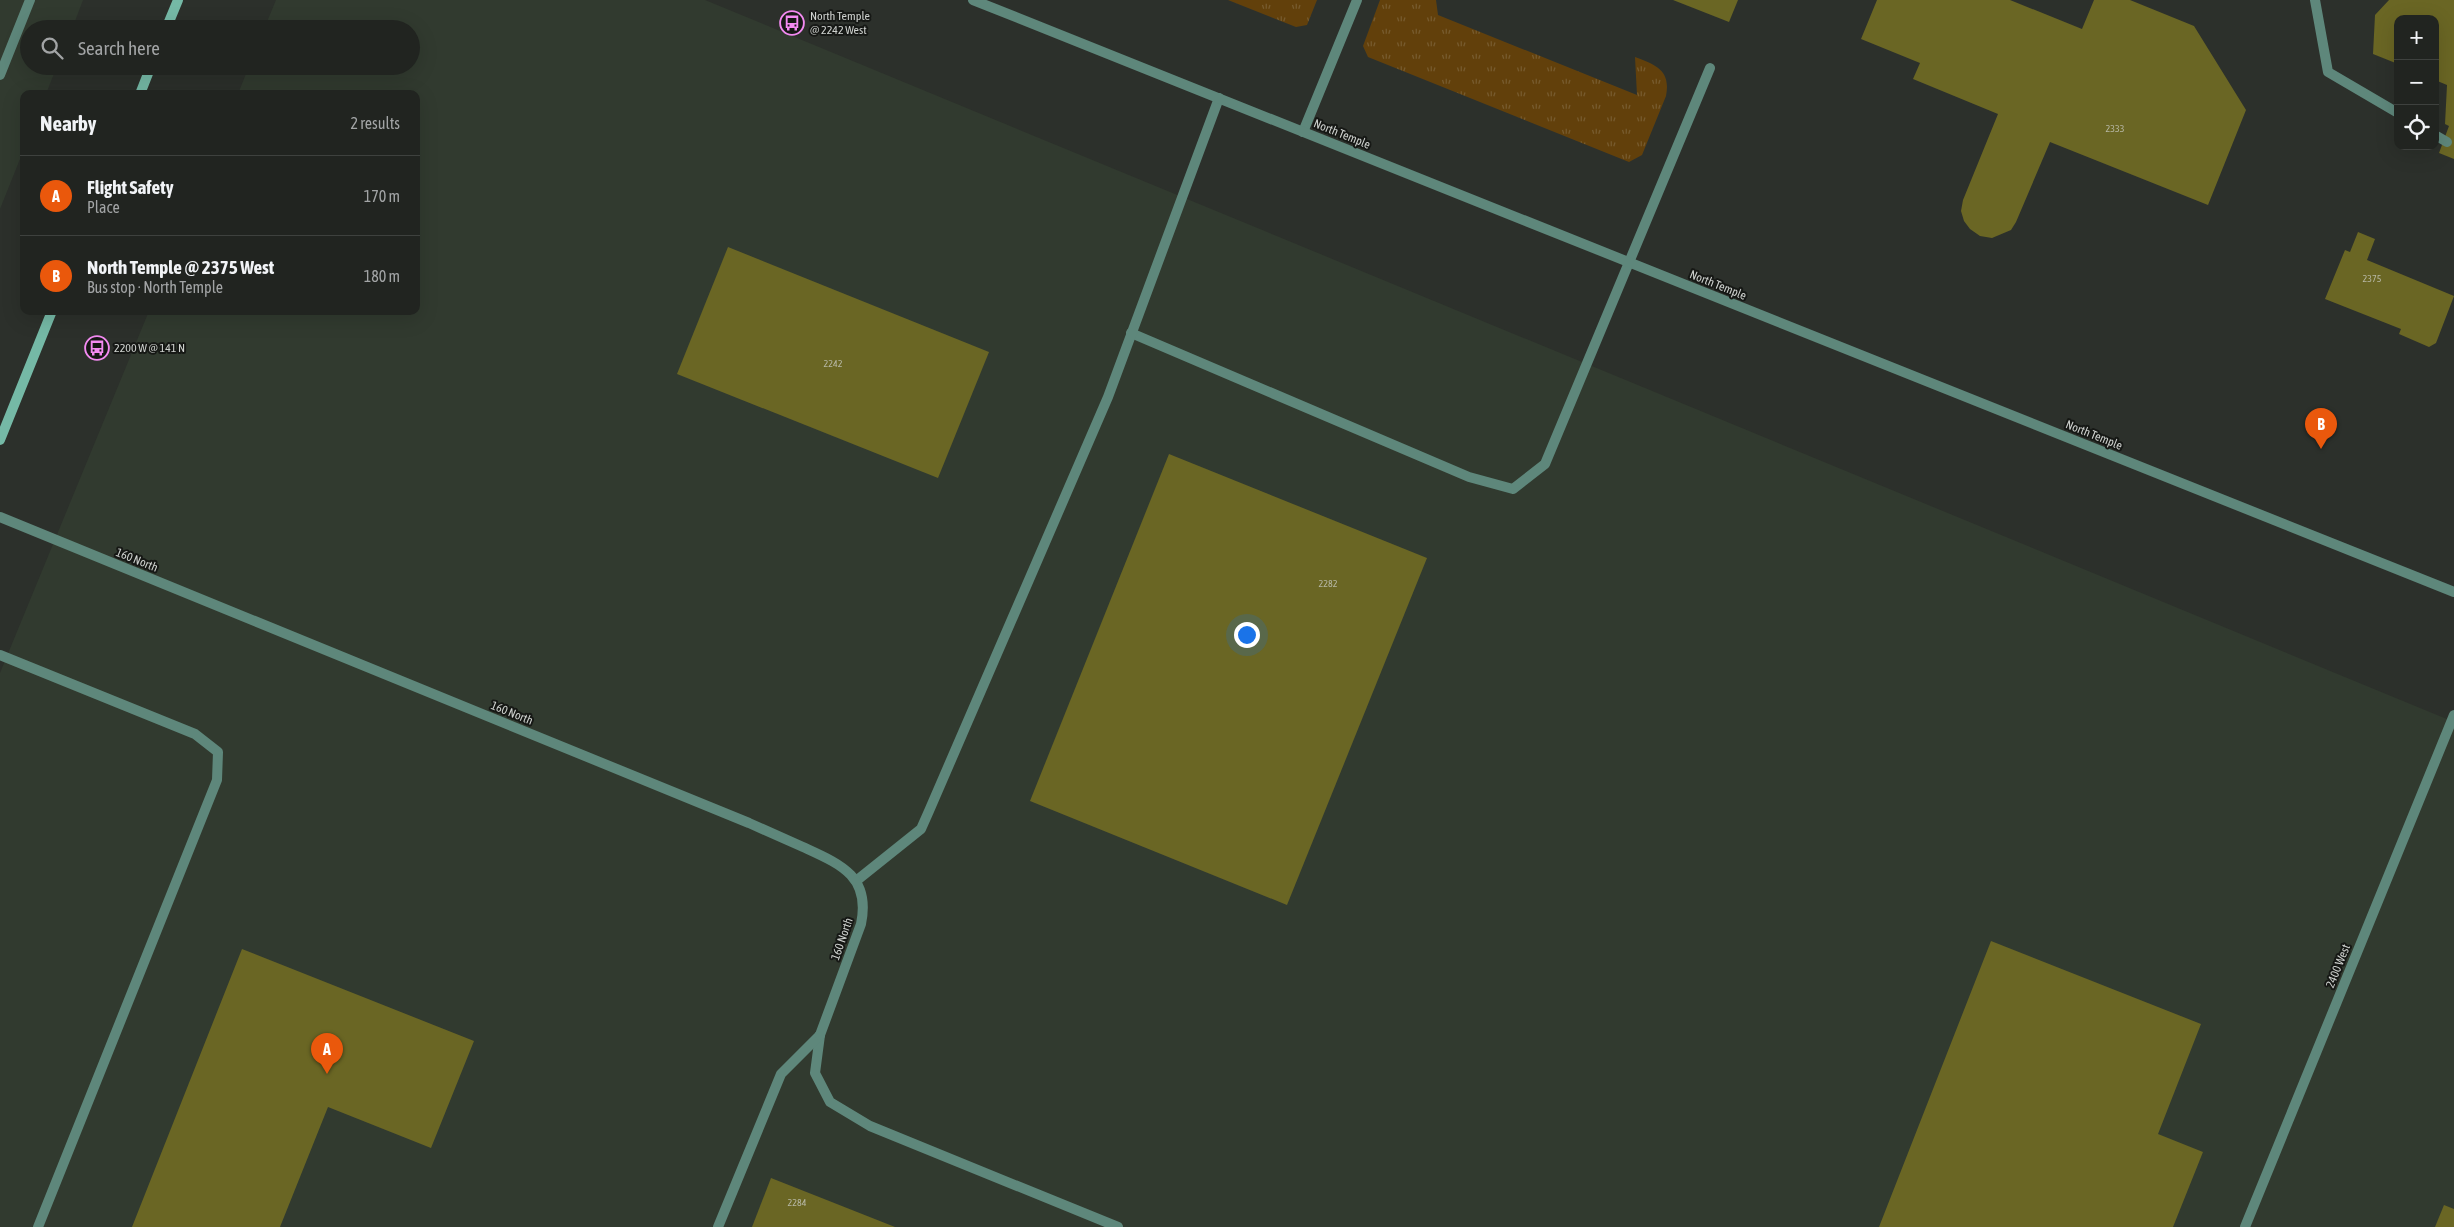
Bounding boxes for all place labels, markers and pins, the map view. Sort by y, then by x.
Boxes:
place label: North Temple @ 2242 West [810,9,870,37]
bus stop icon: North Temple @ 2242 West [779,10,805,36]
bus stop icon: 2200 W @ 141 N [84,335,110,361]
place label: 2200 W @ 141 N [114,341,185,355]
pin: B [2305,408,2337,449]
pin: A [311,1033,343,1074]

